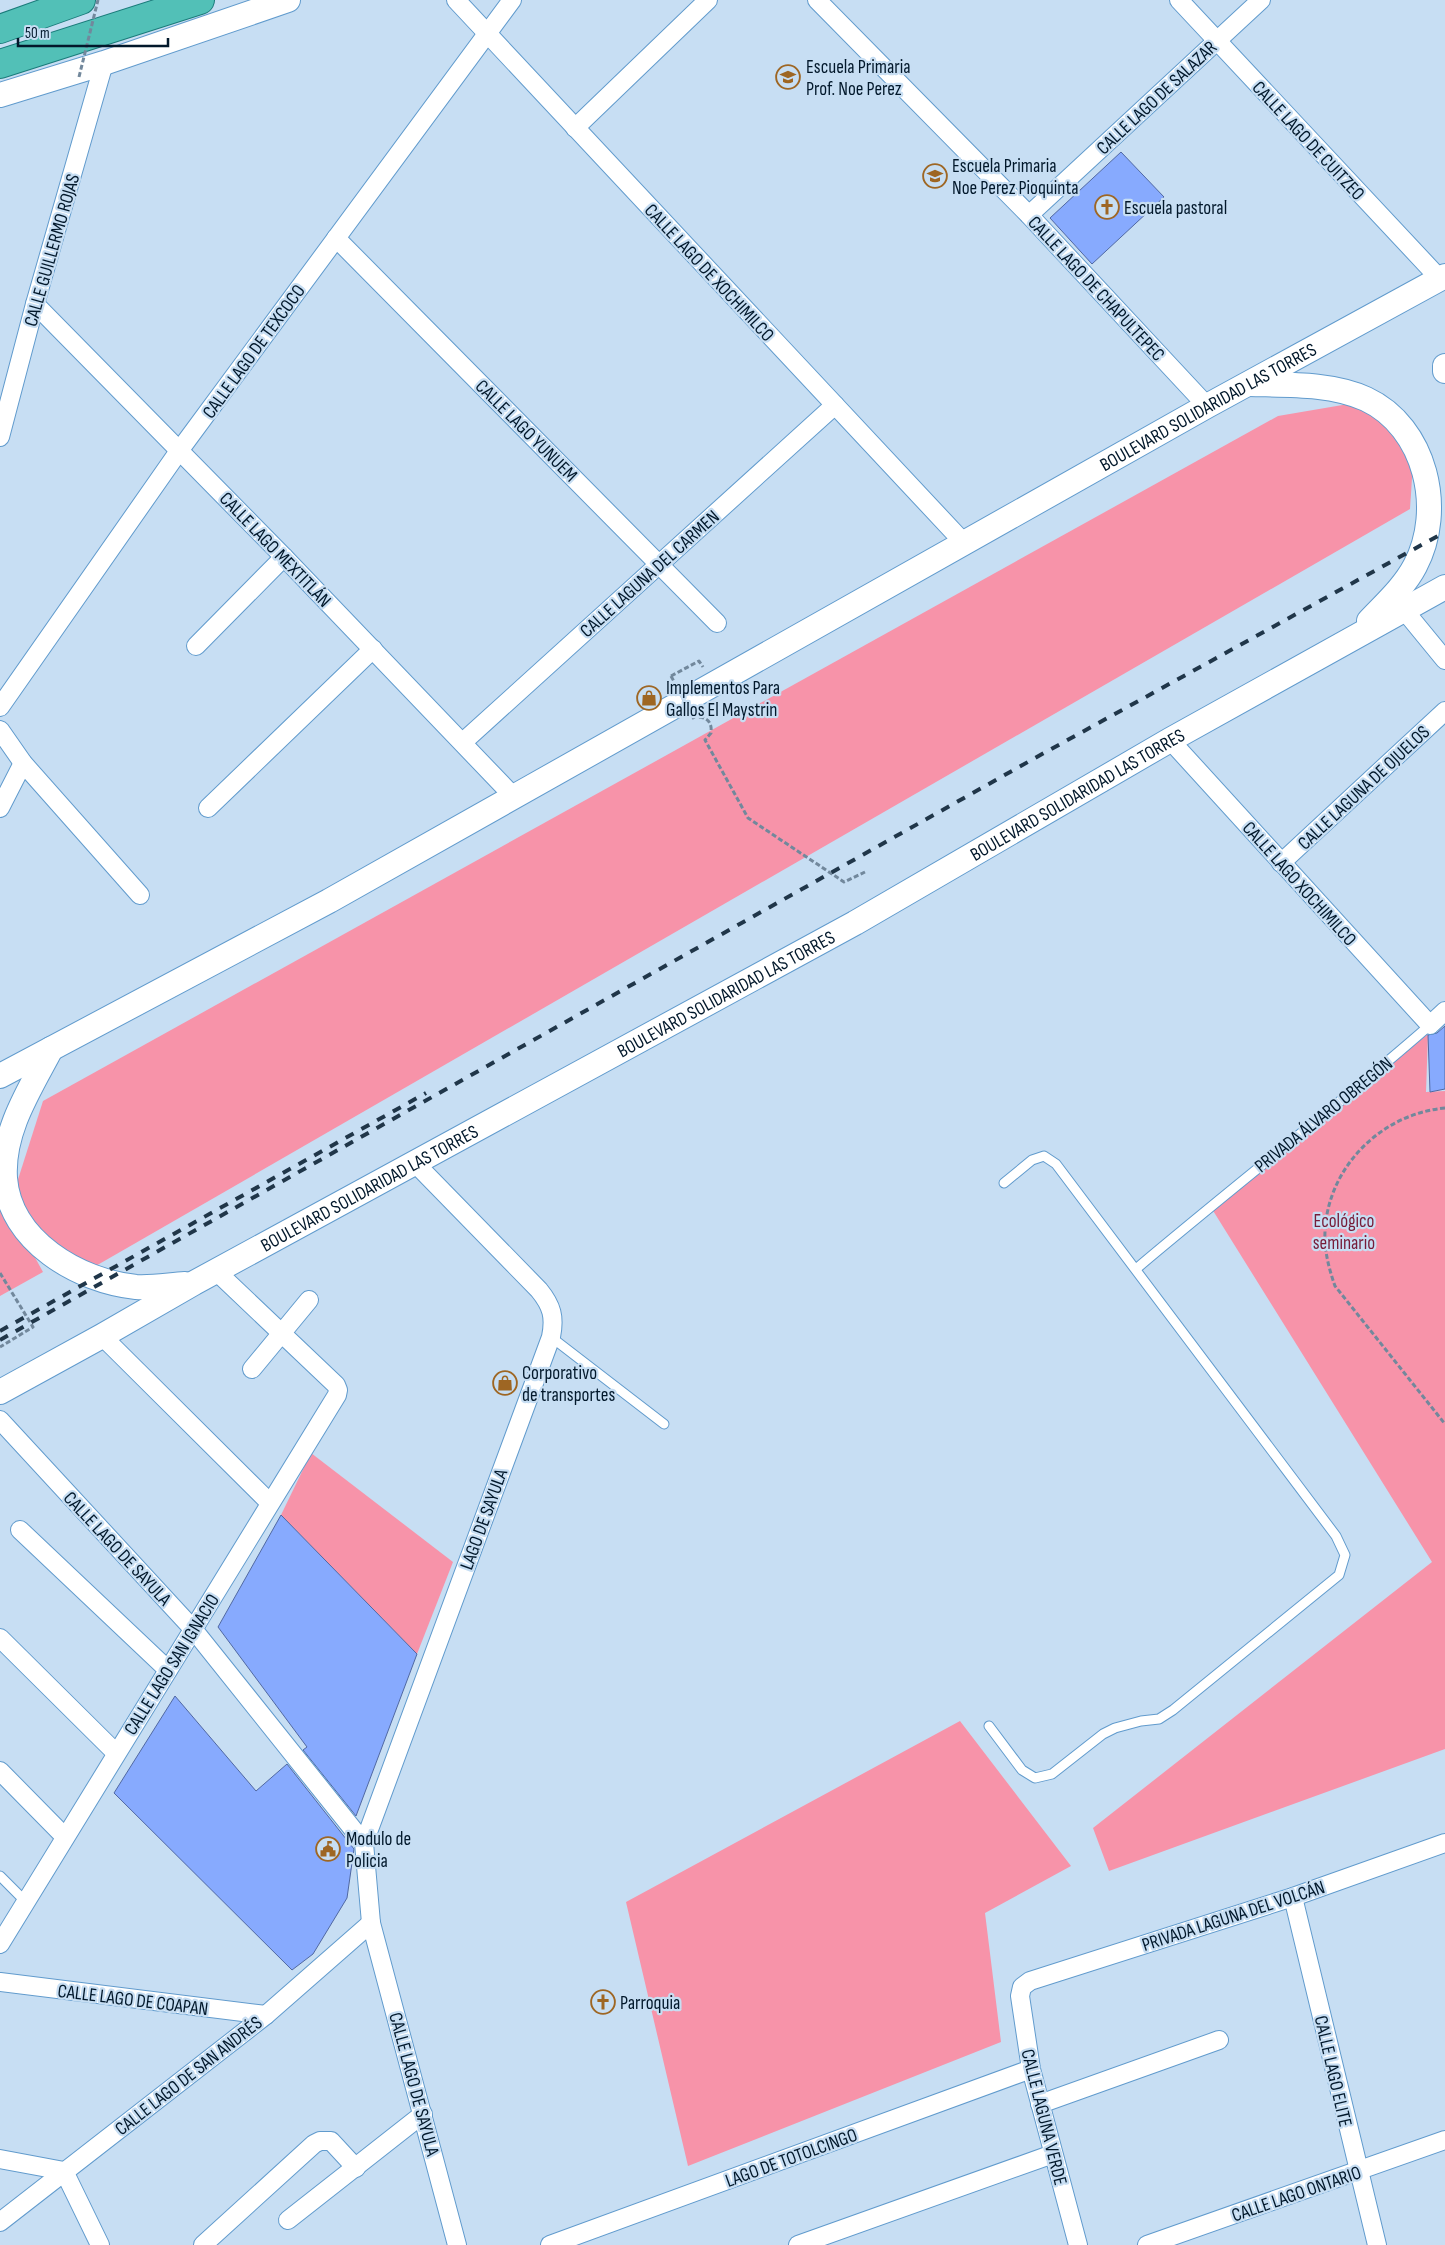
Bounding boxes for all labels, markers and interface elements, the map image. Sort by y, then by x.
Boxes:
scale bar [18,15,168,47]
text: 50 m [25,24,50,43]
street label: CALLE LAGO DE SALAZAR [1092,36,1222,160]
place label: Escuela Primaria Prof. Noe Perez [806,56,911,101]
school or university icon: Escuela Primaria Prof. Noe Perez [775,64,801,90]
street label: CALLE LAGO DE CUITZEO [1247,77,1369,205]
place label: Escuela Primaria Noe Perez Pioquinta [952,155,1079,200]
school or university icon: Escuela Primaria Noe Perez Pioquinta [922,163,948,189]
street label: CALLE GUILLERMO ROJAS [20,172,85,329]
church icon: Escuela pastoral [1094,194,1120,220]
place label: Escuela pastoral [1124,197,1227,220]
street label: CALLE LAGO DE XOCHIMILCO [639,199,779,347]
street label: CALLE LAGO DE CHAPULTEPEC [1023,212,1169,366]
street label: CALLE LAGO DE TEXCOCO [198,280,310,423]
street label: BOULEVARD SOLIDARIDAD LAS TORRES [1096,338,1321,477]
street label: CALLE LAGO YUNUEM [470,375,582,487]
street label: CALLE LAGO MEXTITLÁN [214,488,336,612]
street label: CALLE LAGUNA DEL CARMEN [576,506,724,643]
place label: Implementos Para Gallos El Maystrin [666,677,780,722]
shop icon: Implementos Para Gallos El Maystrin [636,685,662,711]
street label: CALLE LAGUNA DE OJUELOS [1293,721,1435,855]
street label: BOULEVARD SOLIDARIDAD LAS TORRES [966,724,1189,867]
street label: CALLE LAGO XOCHIMILCO [1237,817,1361,951]
street label: BOULEVARD SOLIDARIDAD LAS TORRES [614,926,839,1063]
street label: PRIVADA ÁLVARO OBREGÓN [1250,1052,1398,1178]
street label: BOULEVARD SOLIDARIDAD LAS TORRES [257,1120,483,1257]
park label: Ecológico seminario [1313,1210,1375,1255]
place label: Corporativo de transportes [522,1362,615,1407]
shop icon: Corporativo de transportes [492,1370,518,1396]
street label: LAGO DE SAYULA [456,1465,514,1573]
street label: CALLE LAGO DE SAYULA [58,1487,176,1612]
street label: CALLE LAGO SAN IGNACIO [120,1590,225,1740]
place label: Modulo de Policia [346,1828,411,1873]
public building icon: Modulo de Policia [315,1836,341,1862]
street label: PRIVADA LAGUNA DEL VOLCÁN [1139,1876,1328,1957]
street label: CALLE LAGO DE COAPAN [56,1980,209,2021]
church icon: Parroquia [590,1989,616,2015]
place label: Parroquia [620,1992,680,2015]
street label: CALLE LAGO DE SAYULA [383,2010,444,2160]
street label: CALLE LAGO DE SAN ANDRÉS [111,2012,267,2141]
street label: CALLE LAGO ELITE [1309,2013,1357,2129]
street label: CALLE LAGUNA VERDE [1016,2047,1072,2188]
street label: LAGO DE TOTOLCINGO [722,2124,861,2193]
street label: CALLE LAGO ONTARIO [1229,2161,1364,2227]

